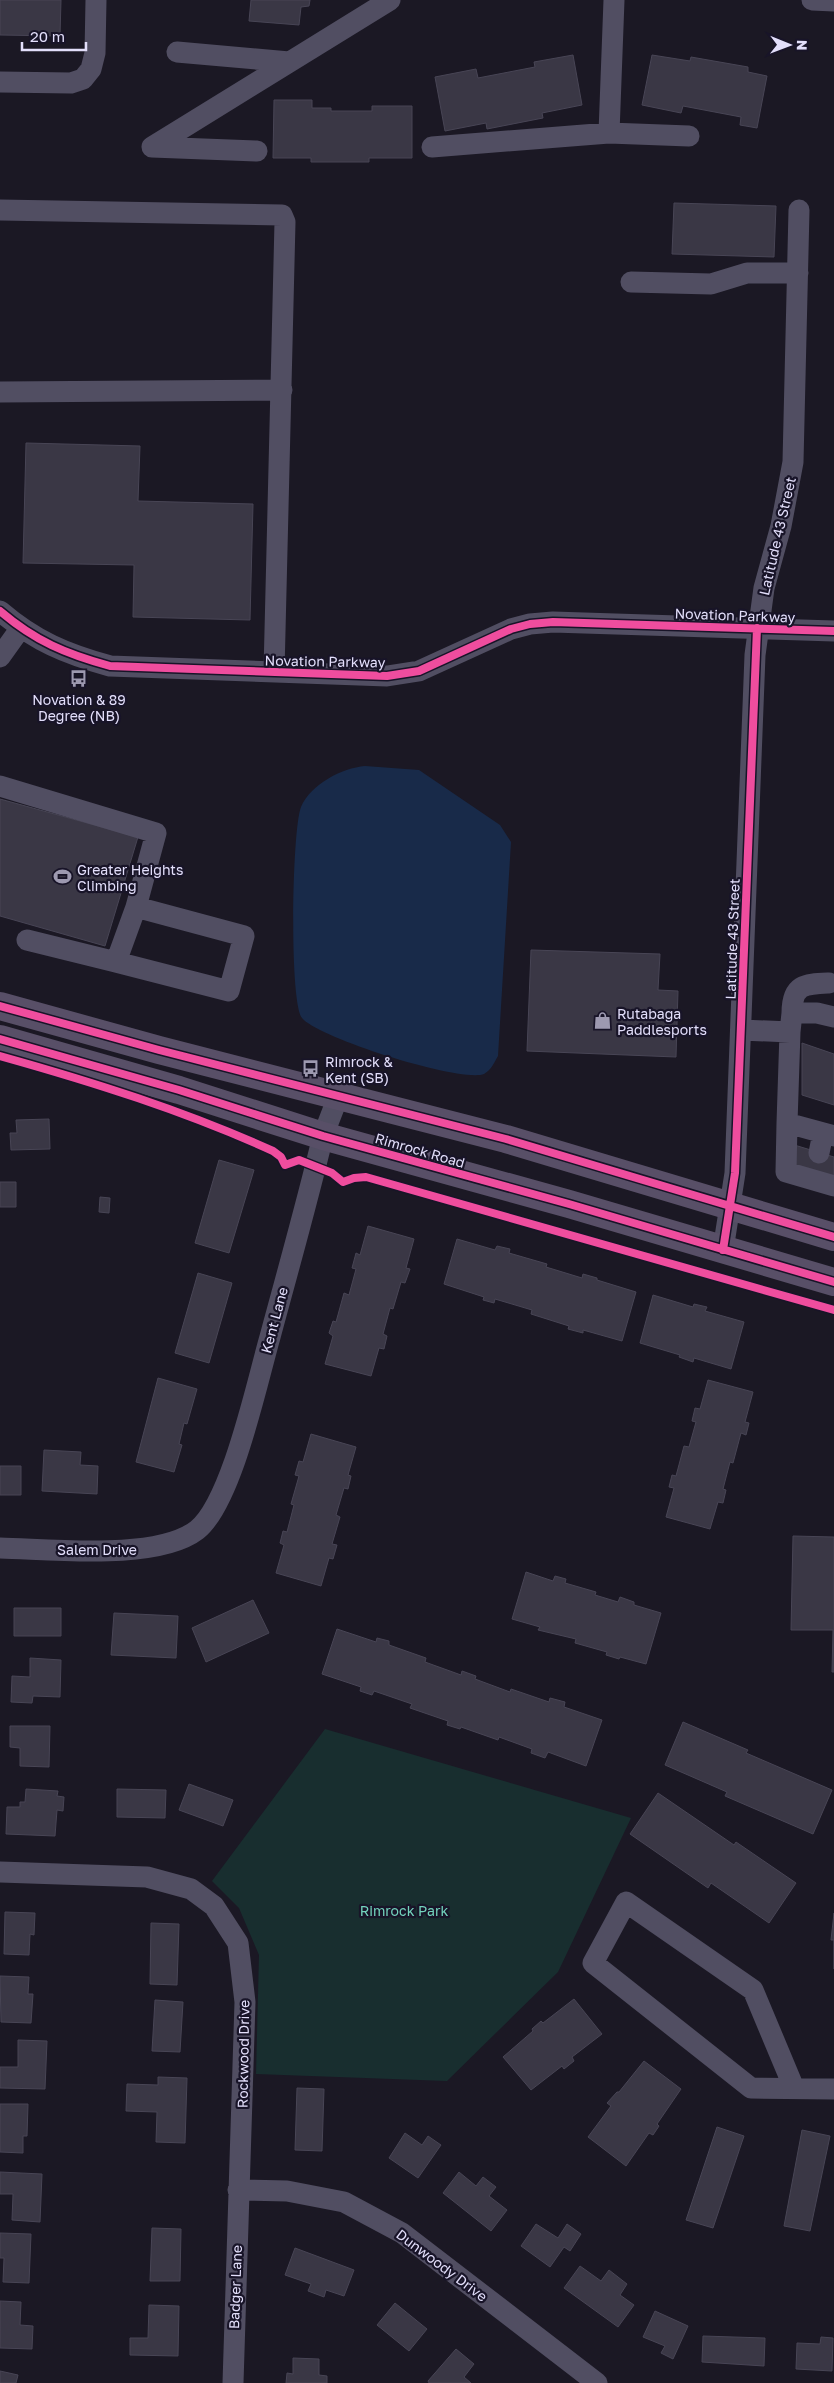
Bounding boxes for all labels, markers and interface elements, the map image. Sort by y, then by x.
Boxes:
scale bar [22,20,86,52]
north arrow [764,20,814,70]
text: 20 m [30,27,65,45]
text: N [794,40,811,51]
street label: Latitude 43 Street [755,475,799,597]
street label: Novation Parkway [674,604,796,626]
street label: Novation Parkway [264,651,386,671]
bus stop icon: Novation & 89 Degree (NB) [69,669,89,689]
place label: Novation & 89 Degree (NB) [32,691,126,724]
place label: Greater Heights Climbing [77,861,183,894]
sports icon: Greater Heights Climbing [53,867,73,887]
street label: Latitude 43 Street [721,878,743,1000]
place label: Rutabaga Paddlesports [617,1005,707,1038]
shop icon: Rutabaga Paddlesports [593,1011,613,1031]
place label: Rimrock & Kent (SB) [325,1053,393,1086]
bus stop icon: Rimrock & Kent (SB) [301,1059,321,1079]
street label: Rimrock Road [373,1129,467,1171]
street label: Kent Lane [257,1285,291,1355]
street label: Salem Drive [57,1541,137,1558]
park label: Rimrock Park [360,1902,448,1919]
street label: Rockwood Drive [234,2000,252,2108]
street label: Dunwoody Drive [393,2225,491,2305]
street label: Badger Lane [225,2245,245,2329]

